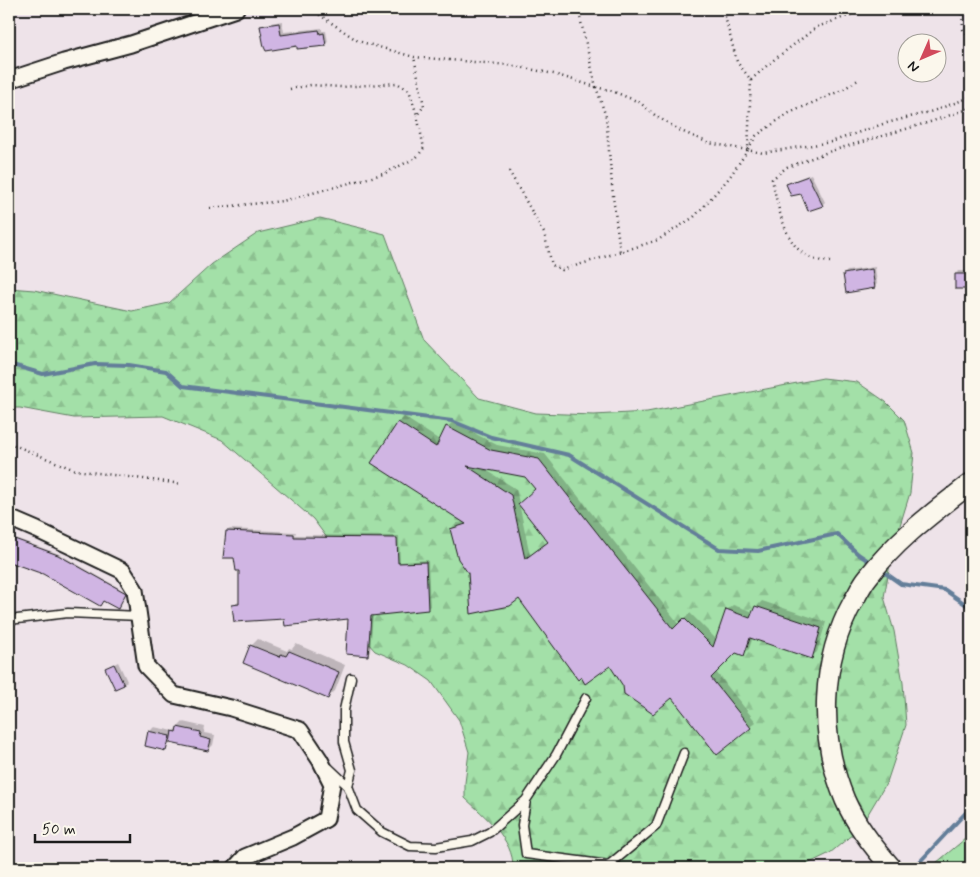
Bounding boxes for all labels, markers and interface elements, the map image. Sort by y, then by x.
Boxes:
north arrow [898,32,948,82]
text: N [904,57,923,76]
scale bar [35,812,130,844]
text: 50 m [42,820,76,840]

